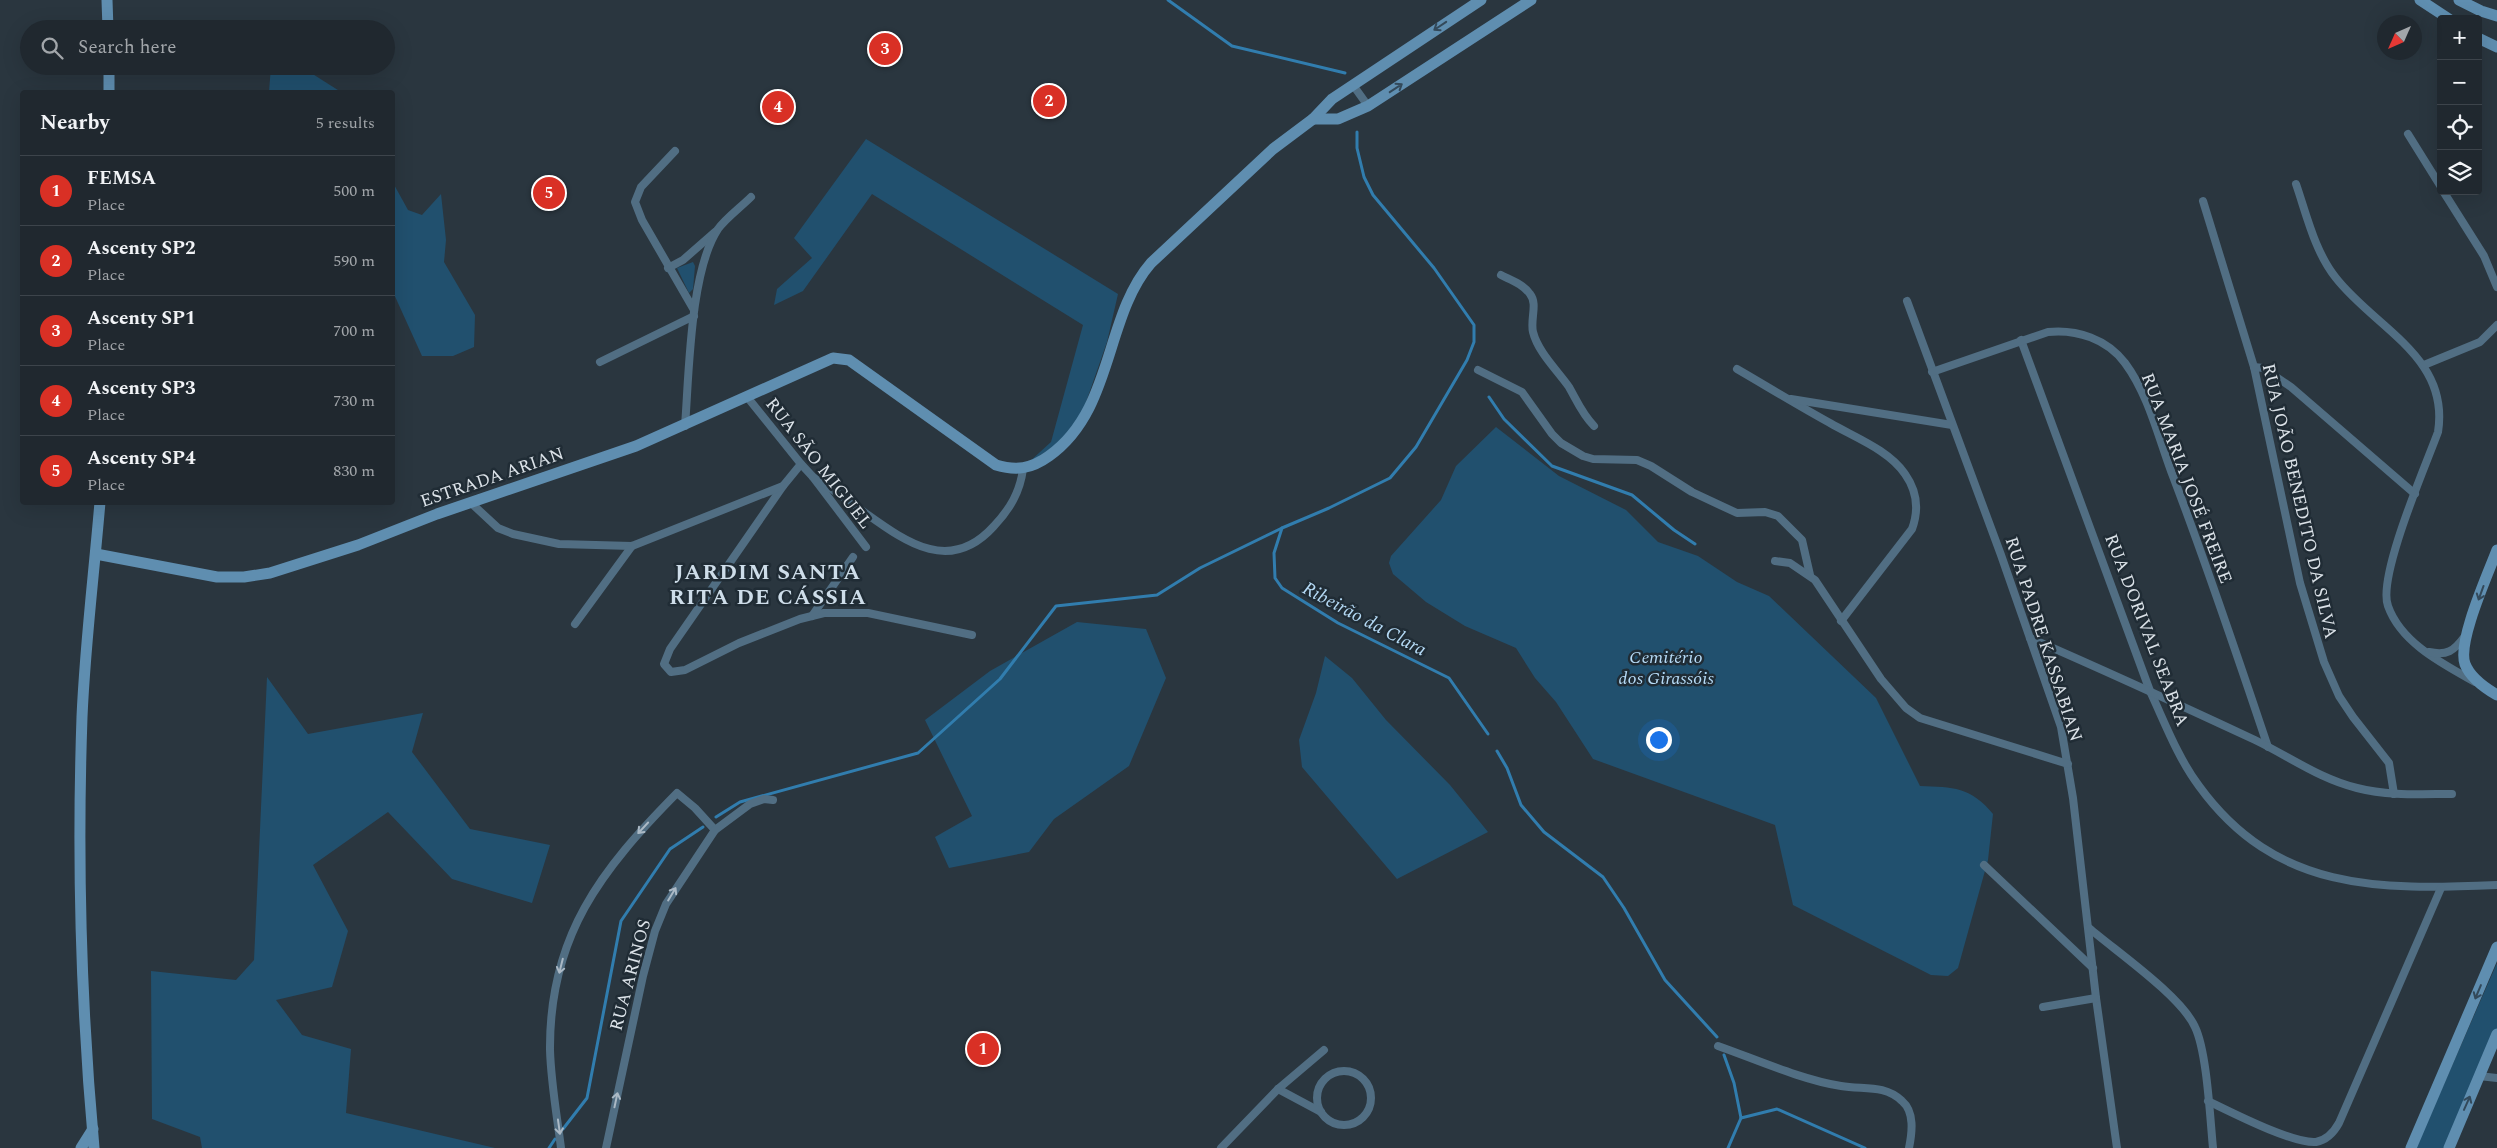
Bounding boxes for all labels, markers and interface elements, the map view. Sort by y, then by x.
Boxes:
north arrow [2377,15,2422,60]
map controls [2437,15,2482,195]
button: + [2437,15,2482,60]
search box [20,20,395,75]
one-way arrow [1434,22,1448,32]
pin: 3 [869,30,901,68]
text: Search here [78,33,177,62]
icon: search [38,34,66,62]
button: − [2437,60,2482,105]
pin: 2 [1033,82,1065,120]
one-way arrow [1389,83,1403,93]
pin: 4 [762,88,794,126]
button: locate [2437,105,2482,150]
text: Nearby [40,107,110,139]
text: 5 results [316,111,375,135]
button: layers [2437,150,2482,195]
text: FEMSA [87,164,156,193]
pin: 5 [533,174,565,212]
text: 1 [52,179,60,203]
text: 500 m [333,179,375,203]
text: Place [87,193,125,217]
text: Ascenty SP2 [87,234,196,263]
text: 2 [52,249,60,273]
text: 590 m [333,249,375,273]
text: Place [87,263,125,287]
text: Ascenty SP1 [87,304,196,333]
text: 3 [52,319,60,343]
text: 700 m [333,319,375,343]
text: Place [87,333,125,357]
street label: RUA JOÃO BENEDITO DA SILVA [2255,361,2344,641]
street label: RUA MARIA JOSÉ FREIRE [2134,369,2239,587]
text: Ascenty SP3 [87,374,196,403]
text: 4 [52,389,60,413]
text: 730 m [333,389,375,413]
street label: RUA SÃO MIGUEL [759,392,879,535]
text: Place [87,403,125,427]
street label: ESTRADA ARIAN [417,440,568,515]
text: Ascenty SP4 [87,444,196,473]
text: 5 [52,459,60,483]
text: 830 m [333,459,375,483]
text: Place [87,473,125,497]
street label: RUA DORIVAL SEABRA [2097,530,2196,730]
street label: RUA PADRE KASSABIAN [1998,533,2089,745]
district label: JARDIM SANTA RITA DE CÁSSIA [669,556,867,614]
water label: Ribeirão da Clara [1297,574,1432,664]
one-way arrow [2476,585,2485,600]
park label: Cemitério dos Girassóis [1618,644,1714,692]
your location [1646,727,1672,753]
one-way arrow [637,822,649,834]
one-way arrow [668,887,678,901]
street label: RUA ARINOS [603,916,658,1034]
one-way arrow [556,958,565,974]
one-way arrow [2472,984,2482,999]
pin: 1 [967,1030,999,1068]
one-way arrow [612,1093,621,1109]
one-way arrow [2463,1096,2473,1111]
one-way arrow [554,1119,564,1135]

